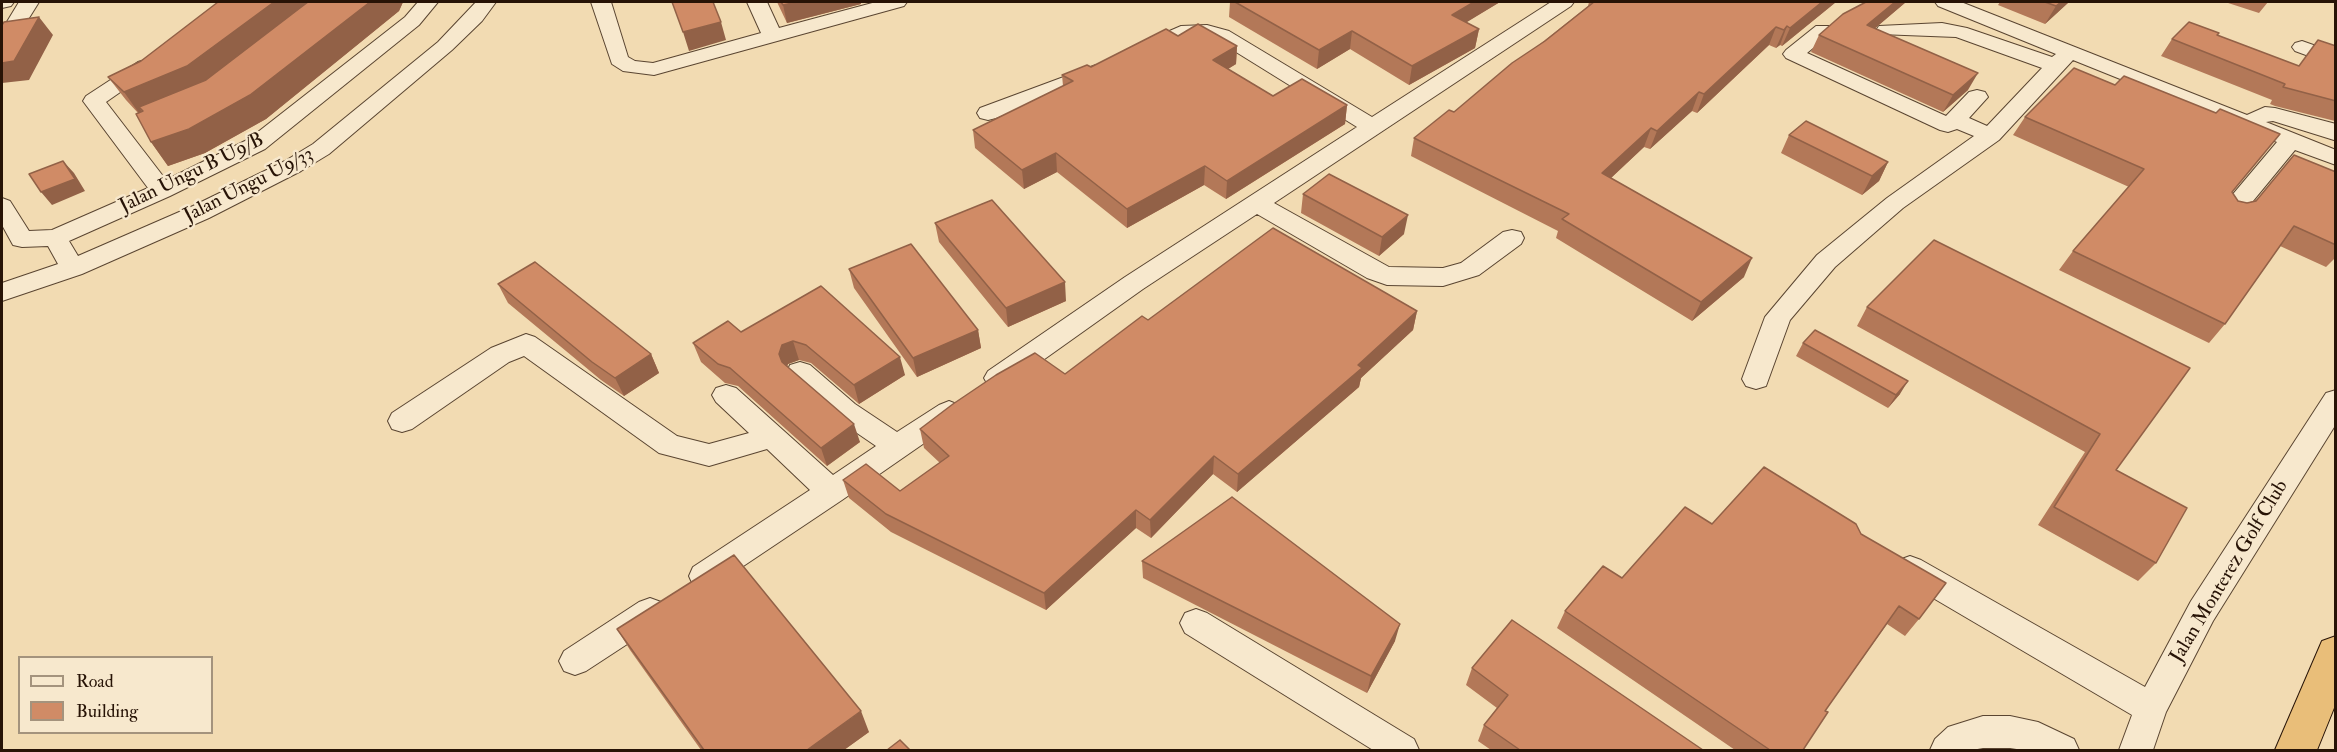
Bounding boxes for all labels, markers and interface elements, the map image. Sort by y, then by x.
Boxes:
street label: Jalan Ungu B U9/B [116,129,268,219]
street label: Jalan Ungu U9/33 [180,143,318,229]
street label: Jalan Monterez Golf Club [2166,476,2294,668]
legend [18,656,213,734]
text: Road [76,670,114,693]
text: Building [76,700,138,723]

